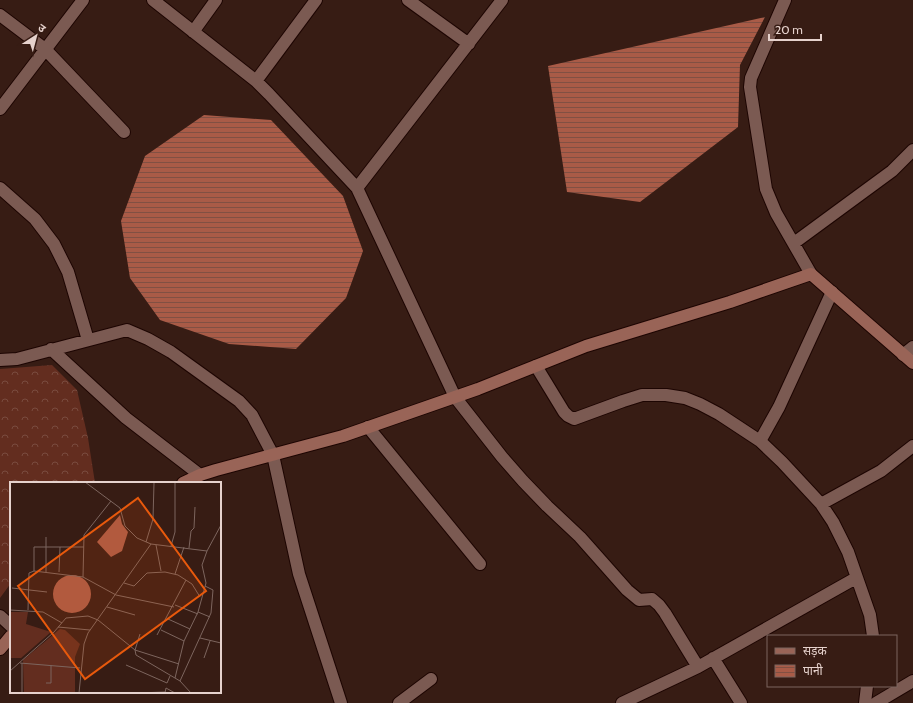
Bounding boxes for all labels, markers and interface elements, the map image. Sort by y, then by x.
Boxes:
north arrow [16,16,56,56]
scale bar [769,16,821,42]
text: उ [35,20,49,36]
text: 20 m [775,22,803,37]
inset map [10,482,221,693]
legend [767,635,897,687]
text: सड़क [803,643,828,658]
text: पानी [803,663,824,678]

